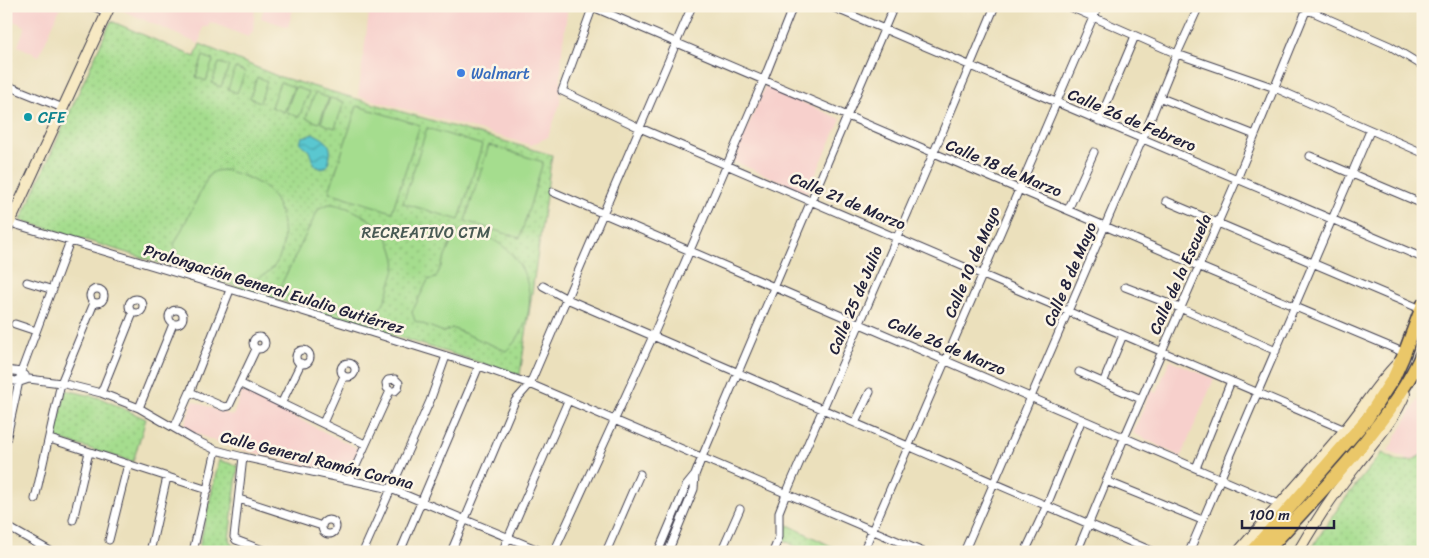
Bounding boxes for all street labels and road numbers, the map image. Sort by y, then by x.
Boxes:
street label: Calle 26 de Febrero [1063,80,1201,160]
street label: Calle 18 de Marzo [941,130,1067,206]
street label: Calle 21 de Marzo [786,164,910,238]
street label: Calle 10 de Mayo [936,202,1008,322]
street label: Calle de la Escuela [1140,209,1220,339]
street label: Calle 8 de Mayo [1035,217,1105,331]
street label: Prolongación General Eulalio Gutiérrez [140,236,408,343]
street label: Calle 25 de Julio [819,241,891,359]
street label: Calle 26 de Marzo [883,308,1011,384]
street label: Calle General Ramón Corona [217,422,417,498]

